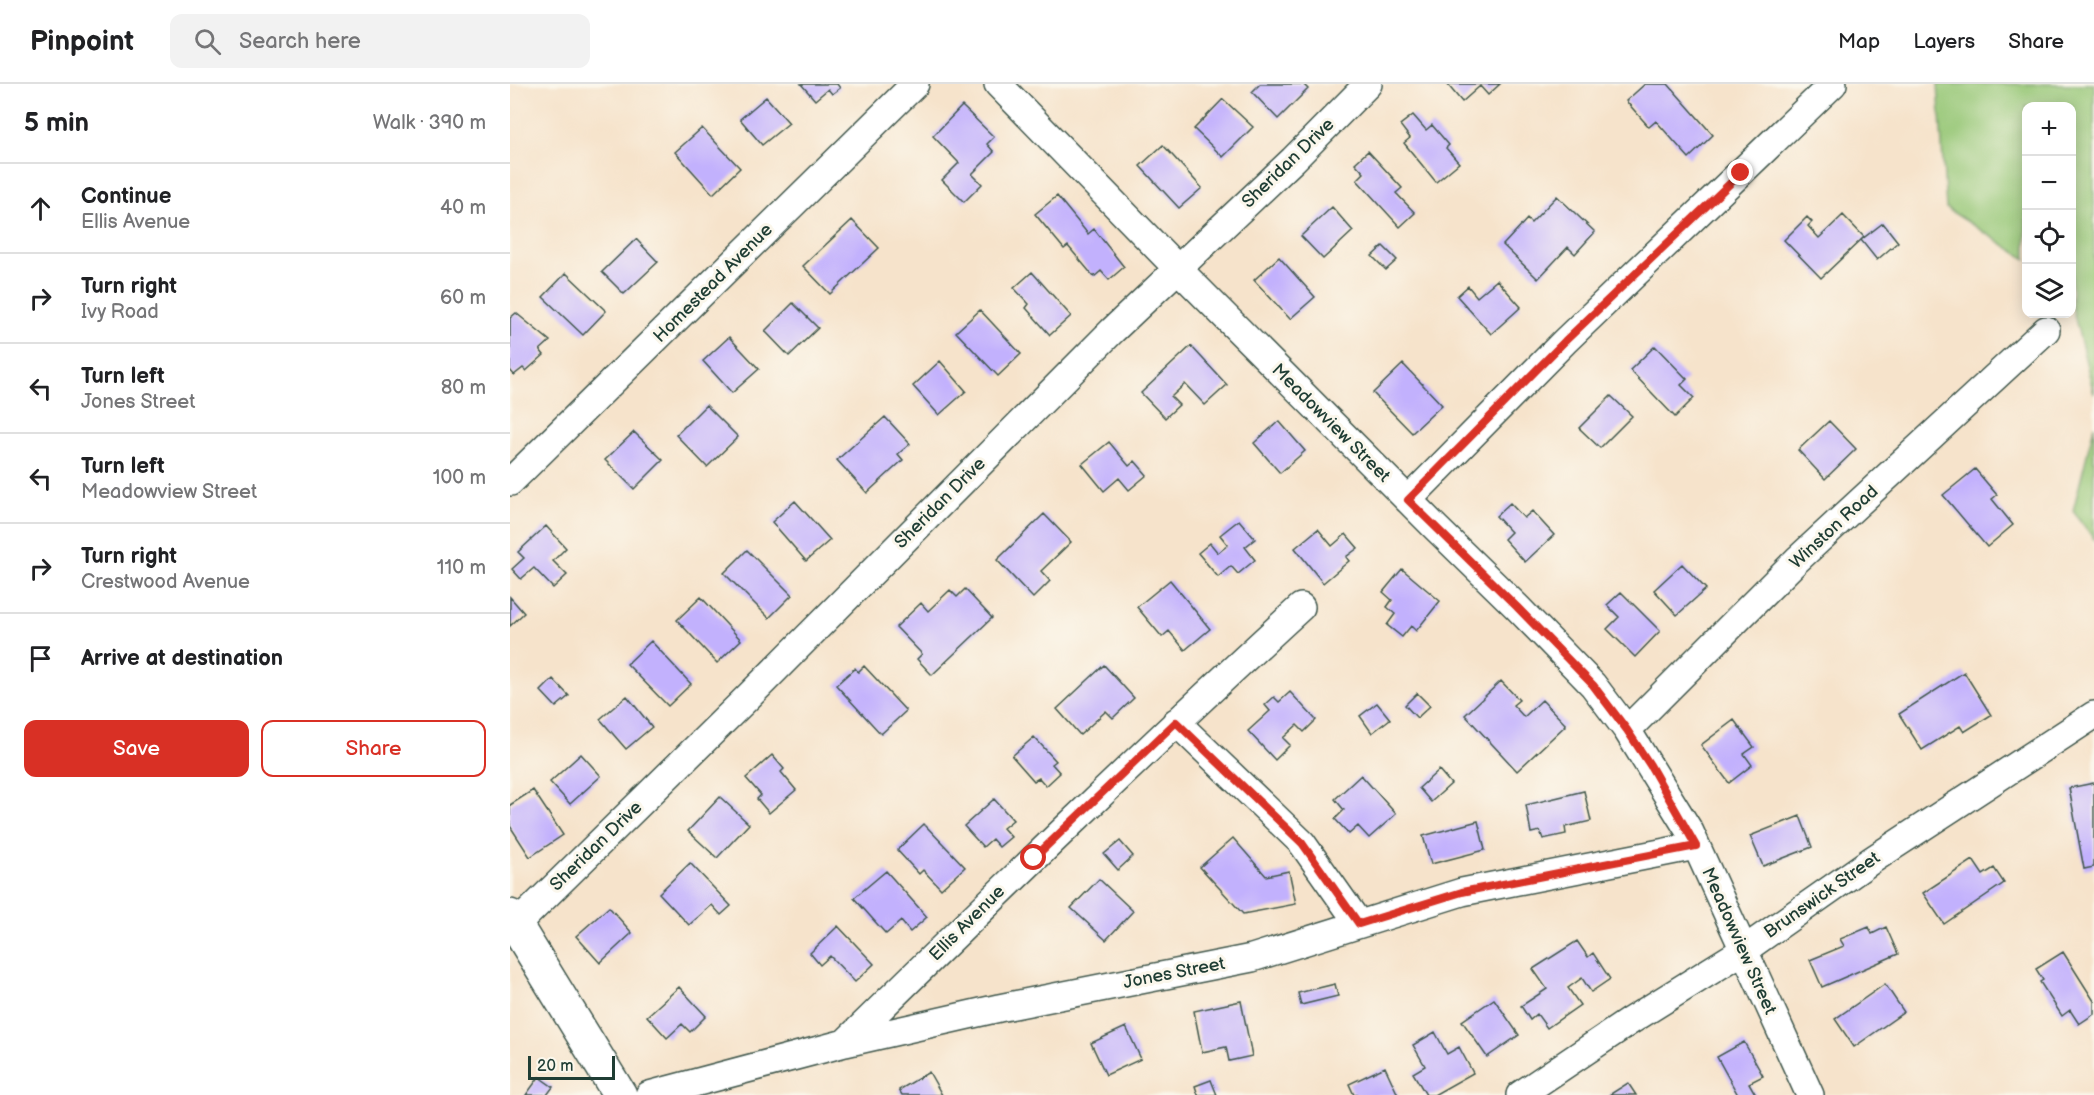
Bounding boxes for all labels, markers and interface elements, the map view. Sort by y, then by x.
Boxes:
search box [170,14,590,68]
text: Pinpoint [30,25,134,58]
icon: search [191,25,224,58]
text: Search here [239,28,361,55]
text: Map [1838,29,1880,54]
text: Layers [1913,29,1975,54]
text: Share [2008,29,2064,54]
map controls [2022,102,2076,318]
button: + [2022,102,2076,156]
text: 5 min [24,108,89,139]
text: Walk · 390 m [373,111,486,135]
street label: Sheridan Drive [1238,114,1339,212]
button: − [2022,156,2076,210]
route end [1727,159,1753,185]
text: Continue [81,183,171,210]
icon: ahead [24,192,57,225]
text: 40 m [440,196,486,220]
text: Ellis Avenue [81,210,190,234]
button: locate [2022,210,2076,264]
street label: Homestead Avenue [649,219,777,347]
button: layers [2022,264,2076,318]
text: Turn right [81,273,177,300]
icon: right [24,282,57,315]
text: 60 m [440,286,486,310]
text: Ivy Road [81,300,159,324]
street label: Meadowview Street [1268,360,1395,487]
text: Turn left [81,363,165,390]
icon: left [24,372,57,405]
text: 80 m [441,376,486,400]
text: Jones Street [81,390,195,414]
text: Turn left [81,453,165,480]
street label: Sheridan Drive [890,453,990,553]
icon: left [24,462,57,495]
text: 100 m [433,466,486,490]
text: Meadowview Street [81,480,257,504]
street label: Winston Road [1786,481,1882,573]
text: Turn right [81,543,177,570]
icon: right [24,552,57,585]
text: 110 m [437,556,486,580]
text: Crestwood Avenue [81,570,250,594]
icon: arrive [24,642,57,675]
text: Arrive at destination [81,645,283,672]
button: Save [24,720,249,777]
button: Share [261,720,486,777]
street label: Sheridan Drive [546,797,647,895]
route start [1020,844,1046,870]
street label: Brunswick Street [1760,847,1884,943]
street label: Meadowview Street [1697,864,1781,1018]
street label: Ellis Avenue [925,881,1009,965]
street label: Jones Street [1121,953,1227,993]
scale bar [528,1053,615,1080]
text: 20 m [537,1057,573,1076]

